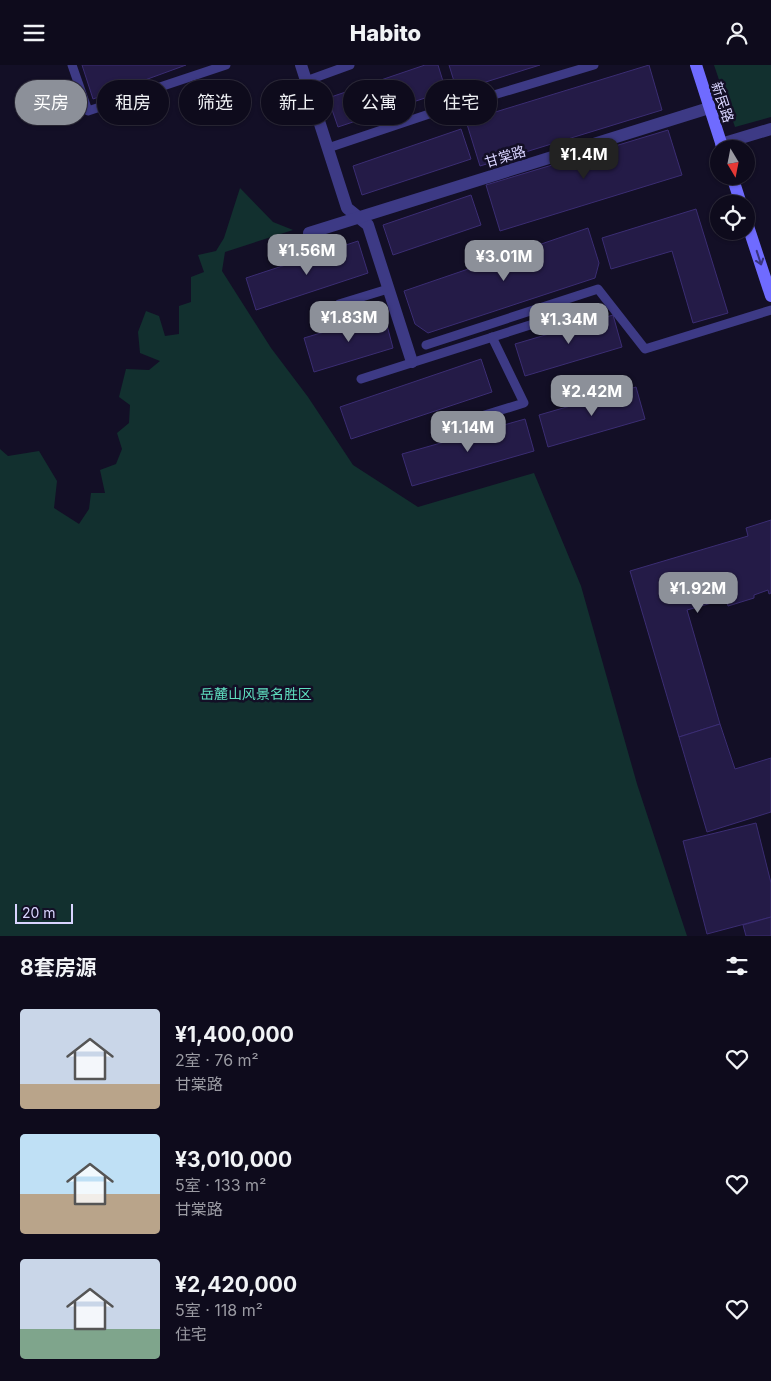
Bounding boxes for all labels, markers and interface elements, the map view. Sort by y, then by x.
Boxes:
icon: menu [20,19,48,47]
icon: person [723,19,751,47]
text: Habito [350,20,421,46]
street label: 新民路 [708,79,738,125]
chip: 买房 [15,80,87,125]
chip: 租房 [97,80,169,125]
chip: 筛选 [179,80,251,125]
chip: 新上 [261,80,333,125]
chip: 公寓 [343,80,415,125]
chip: 住宅 [425,80,497,125]
pin: ¥1.4M [549,137,619,180]
north arrow [710,140,755,185]
map controls [710,140,755,240]
street label: 甘棠路 [482,142,528,170]
text: ¥1.4M [560,144,608,164]
button: locate [710,195,755,240]
pin: ¥1.56M [266,233,348,276]
pin: ¥3.01M [463,239,545,282]
text: ¥1.56M [279,240,335,260]
text: ¥3.01M [476,246,532,266]
one-way arrow [754,250,764,266]
pin: ¥1.83M [308,301,390,343]
pin: ¥1.34M [528,303,610,345]
text: ¥1.83M [321,307,377,327]
text: ¥1.34M [540,309,598,329]
pin: ¥2.42M [551,375,633,417]
text: ¥2.42M [562,381,622,401]
pin: ¥1.14M [427,411,509,453]
text: ¥1.14M [442,417,494,437]
pin: ¥1.92M [657,571,739,614]
text: ¥1.92M [670,578,726,598]
park label: 岳麓山风景名胜区 [200,685,312,702]
scale bar [15,901,72,924]
text: 20 m [22,904,56,921]
icon: filters [723,952,751,980]
text: 8套房源 [20,955,97,980]
text: ¥1,400,000 [175,1022,294,1047]
icon: home [60,1029,120,1089]
icon: heart [723,1045,751,1073]
text: 2室 · 76 m² [175,1050,259,1070]
text: 甘棠路 [175,1074,223,1094]
text: ¥3,010,000 [175,1147,292,1172]
icon: home [60,1154,120,1214]
icon: heart [723,1170,751,1198]
text: 5室 · 133 m² [175,1175,266,1195]
text: 甘棠路 [175,1199,223,1219]
text: ¥2,420,000 [175,1272,297,1297]
icon: home [60,1279,120,1339]
icon: heart [723,1295,751,1323]
text: 5室 · 118 m² [175,1300,263,1320]
text: 住宅 [175,1324,207,1344]

